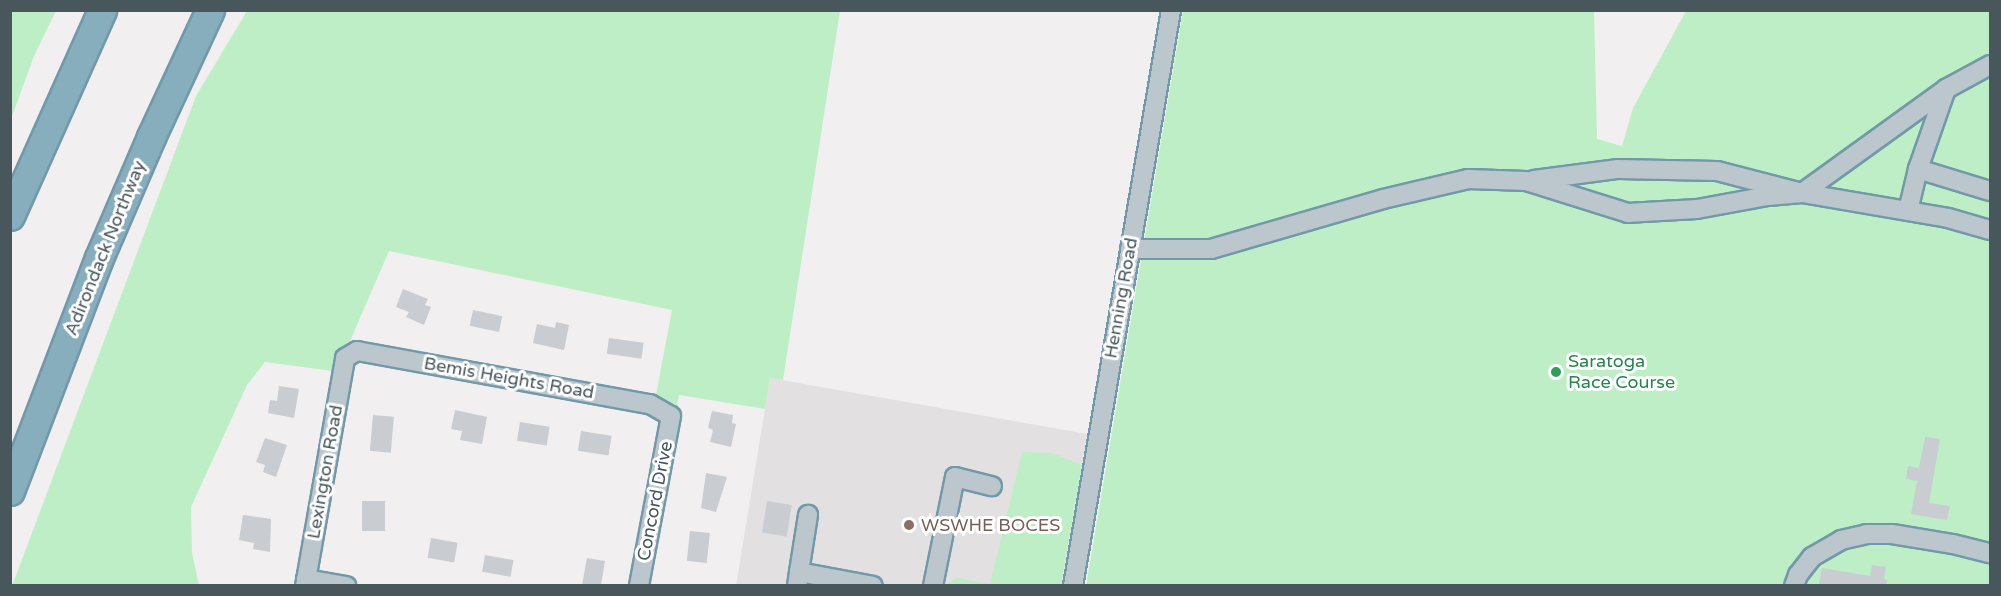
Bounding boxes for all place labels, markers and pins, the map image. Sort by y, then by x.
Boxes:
place label: Saratoga Race Course [1568,351,1675,394]
marker: Saratoga Race Course [1549,365,1563,379]
place label: WSWHE BOCES [921,514,1060,536]
marker: WSWHE BOCES [902,518,916,532]

